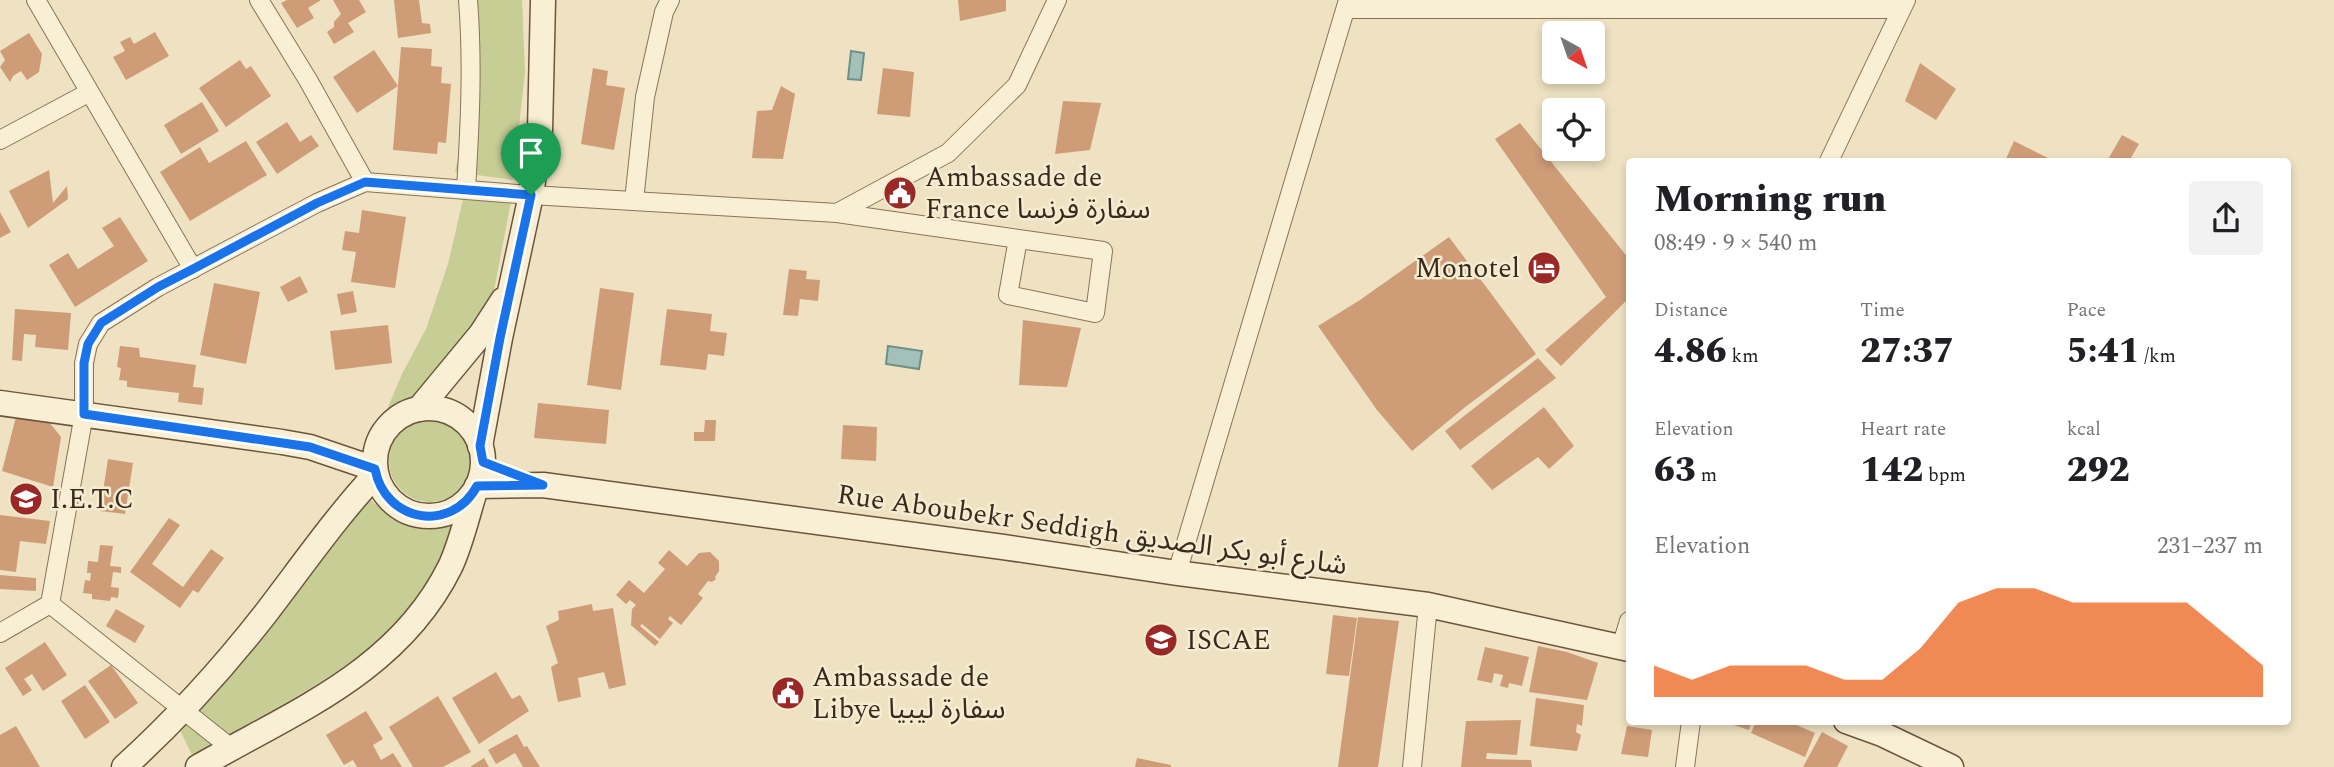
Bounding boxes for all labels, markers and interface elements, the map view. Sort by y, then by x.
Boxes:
north arrow [1542,21,1605,84]
map controls [1542,21,1605,161]
button: locate [1542,98,1605,161]
pin [501,123,561,195]
icon: arrive [512,134,550,172]
place label: Ambassade de France سفارة فرنسا [925,156,1150,231]
text: Morning run [1654,171,1887,229]
public building icon: Ambassade de France سفارة فرنسا [881,174,919,212]
button: share [2189,181,2263,255]
text: 08:49 · 9 × 540 m [1654,226,1818,261]
place label: Monotel [1415,247,1520,290]
hotel icon: Monotel [1525,249,1563,287]
text: Distance [1654,296,1728,325]
text: Time [1860,296,1905,325]
text: Pace [2067,296,2106,325]
text: 4.86 [1654,325,1727,378]
text: 27:37 [1860,325,1954,378]
text: 5:41 [2067,325,2139,378]
text: km [1727,342,1759,371]
text: /km [2139,342,2176,371]
text: Elevation [1654,415,1734,444]
text: Heart rate [1860,415,1946,444]
text: kcal [2067,415,2101,444]
text: 63 [1654,444,1696,497]
text: 142 [1860,444,1923,497]
text: 292 [2067,444,2130,497]
text: m [1696,461,1717,490]
text: bpm [1923,461,1966,490]
street label: Rue Aboubekr Seddigh شارع أبو بكر الصديق [834,473,1350,587]
place label: I.E.T.C [50,478,134,521]
school or university icon: I.E.T.C [7,480,45,518]
text: Elevation [1654,529,1750,564]
text: 231–237 m [2157,529,2263,564]
place label: ISCAE [1186,619,1271,662]
school or university icon: ISCAE [1142,621,1180,659]
place label: Ambassade de Libye سفارة ليبيا [812,656,1006,731]
public building icon: Ambassade de Libye سفارة ليبيا [769,674,807,712]

